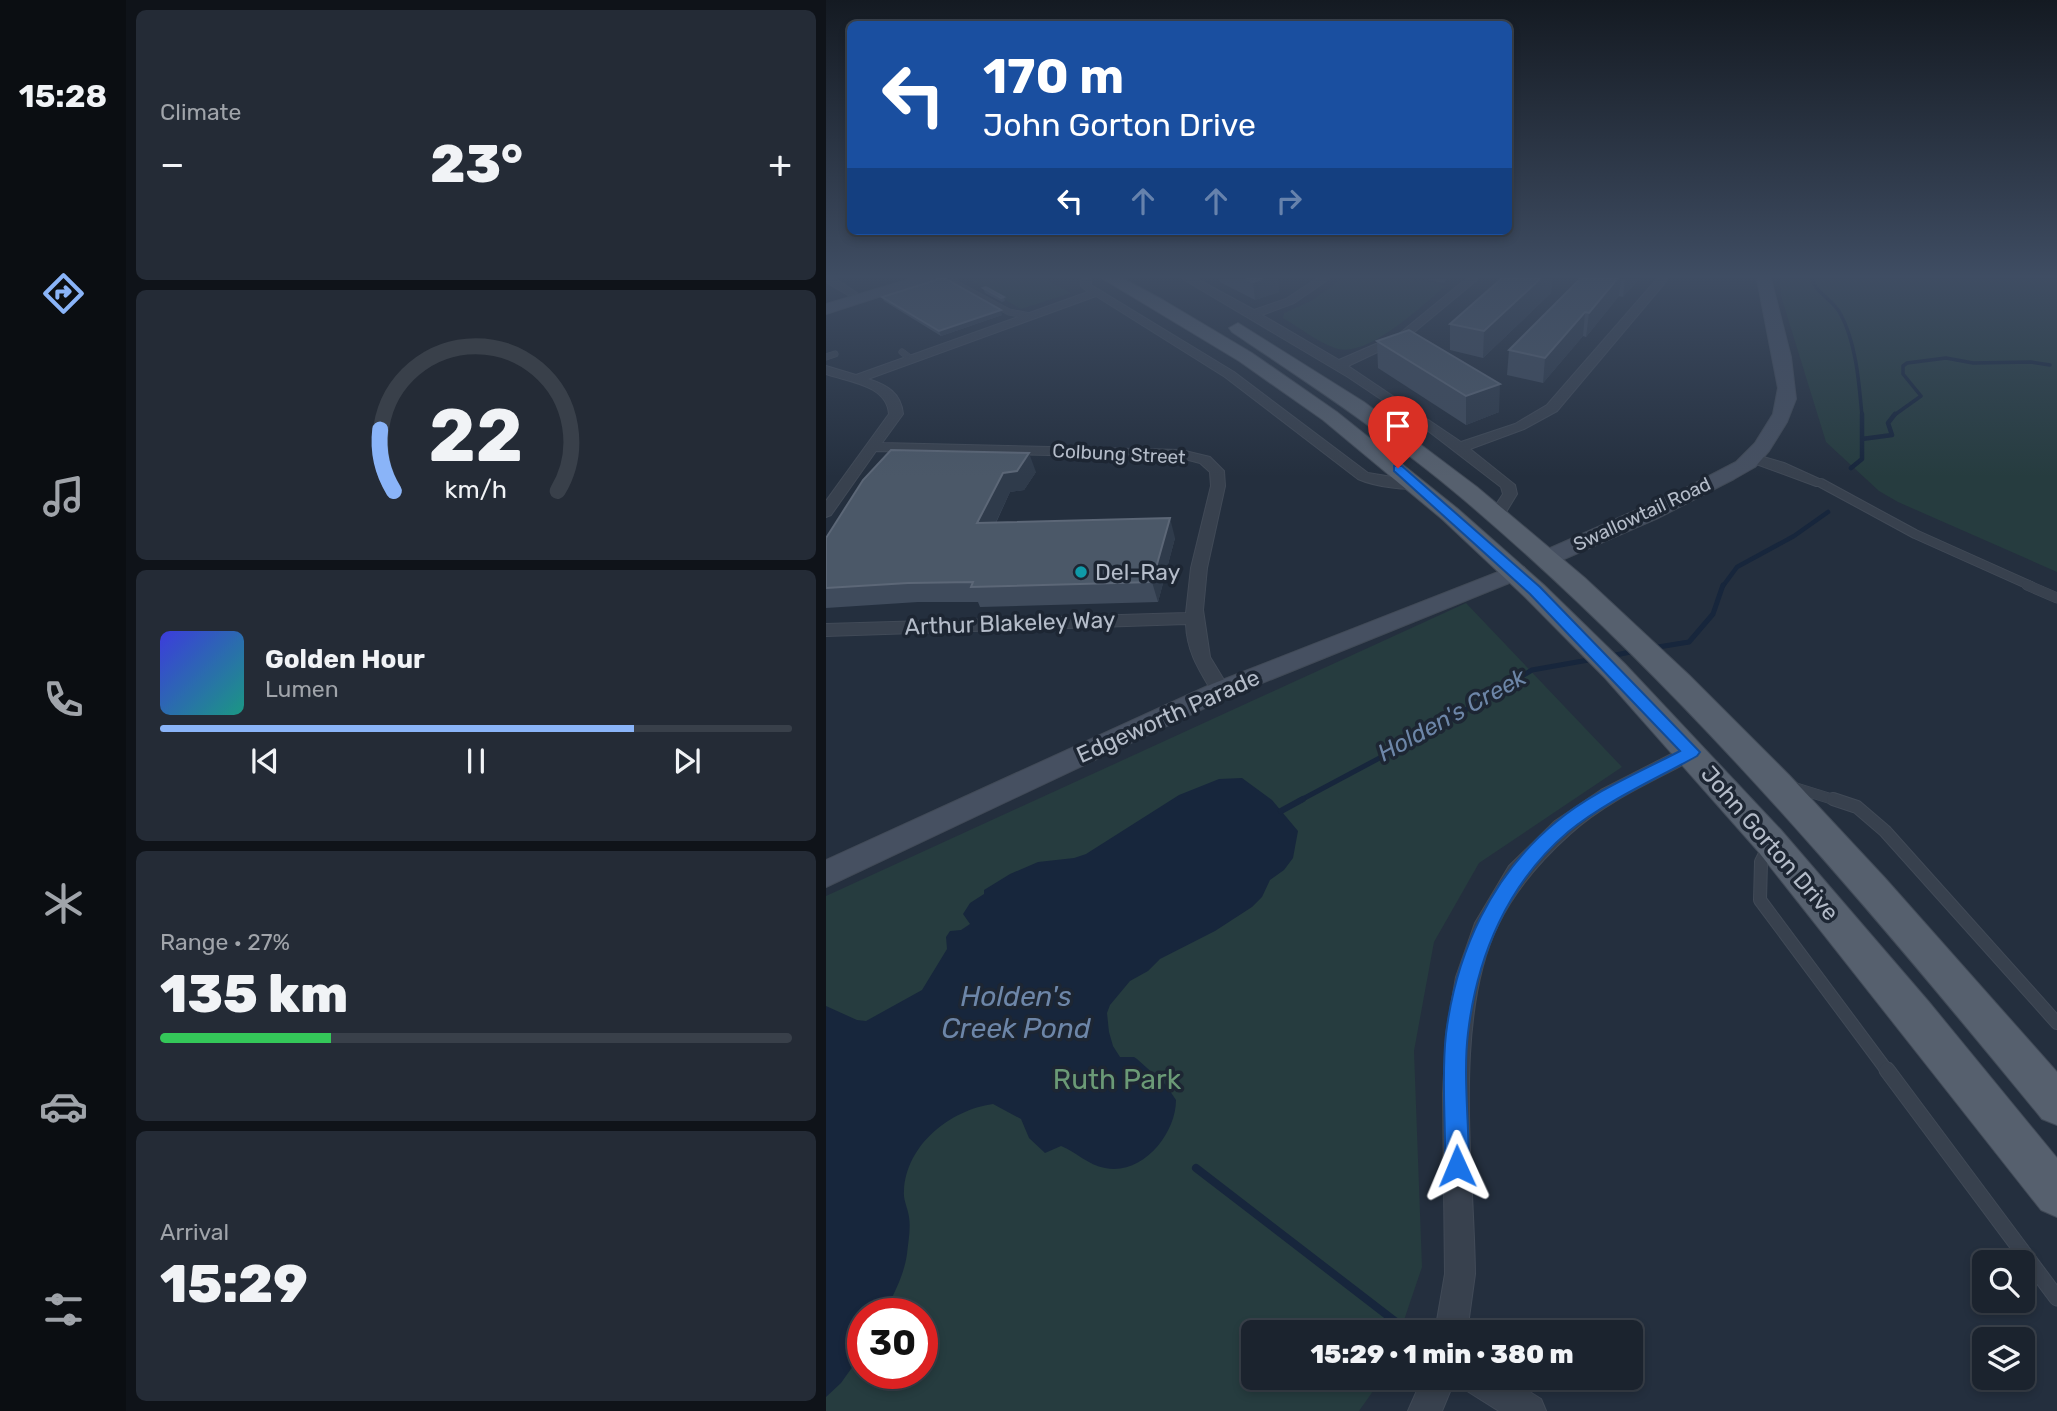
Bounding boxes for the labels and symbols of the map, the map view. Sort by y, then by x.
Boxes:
pin [1368,396,1428,468]
street label: Colbung Street [1052,439,1187,469]
street label: Swallowtail Road [1570,472,1714,556]
place label: Del-Ray [1095,558,1181,586]
marker: Del-Ray [1073,564,1089,580]
street label: Arthur Blakeley Way [904,605,1116,641]
water label: Holden's Creek [1373,662,1532,767]
street label: Edgeworth Parade [1072,663,1264,769]
street label: John Gorton Drive [1695,760,1845,926]
water label: Holden's Creek Pond [941,980,1091,1045]
park label: Ruth Park [1053,1063,1182,1096]
position arrow [1420,1129,1494,1203]
speed limit sign: 30 [847,1298,938,1389]

